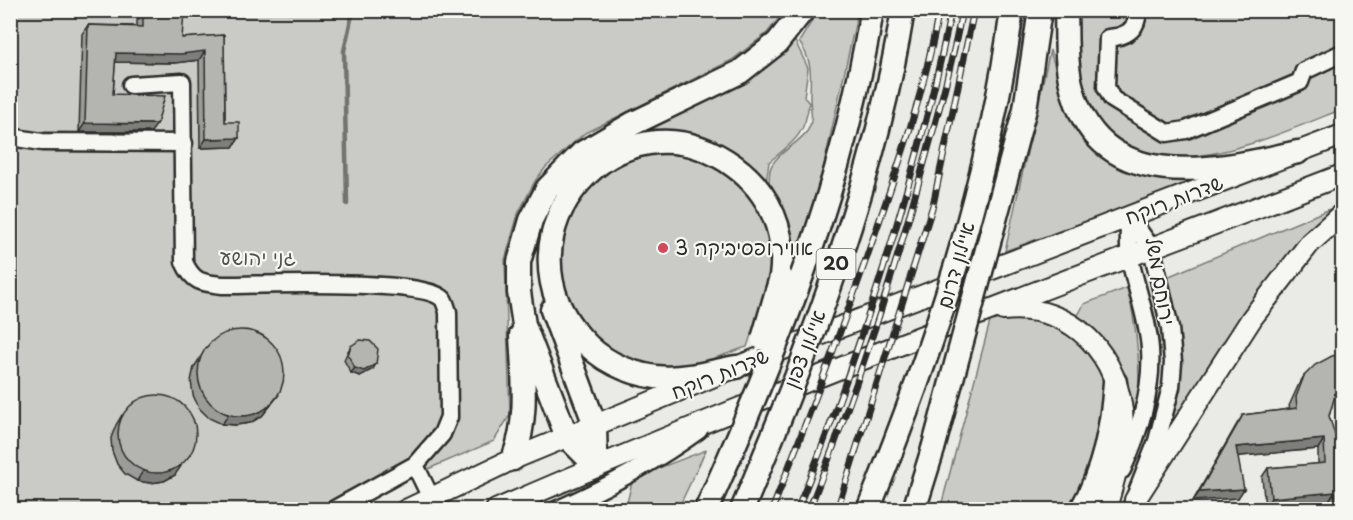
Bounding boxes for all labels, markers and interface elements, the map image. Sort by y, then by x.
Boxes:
street label: שדרות רוקח [1120,167,1227,232]
street label: איילון דרום [928,218,982,312]
place label: אווירופסיביקה 3 [675,232,813,262]
street label: ירוחם משל [1139,234,1183,327]
marker: אווירופסיביקה 3 [656,241,670,255]
park label: גני יהושע [220,242,296,272]
road number: 20 [816,249,856,279]
street label: איילון צפון [775,305,833,392]
street label: שדרות רוקח [666,340,773,406]

